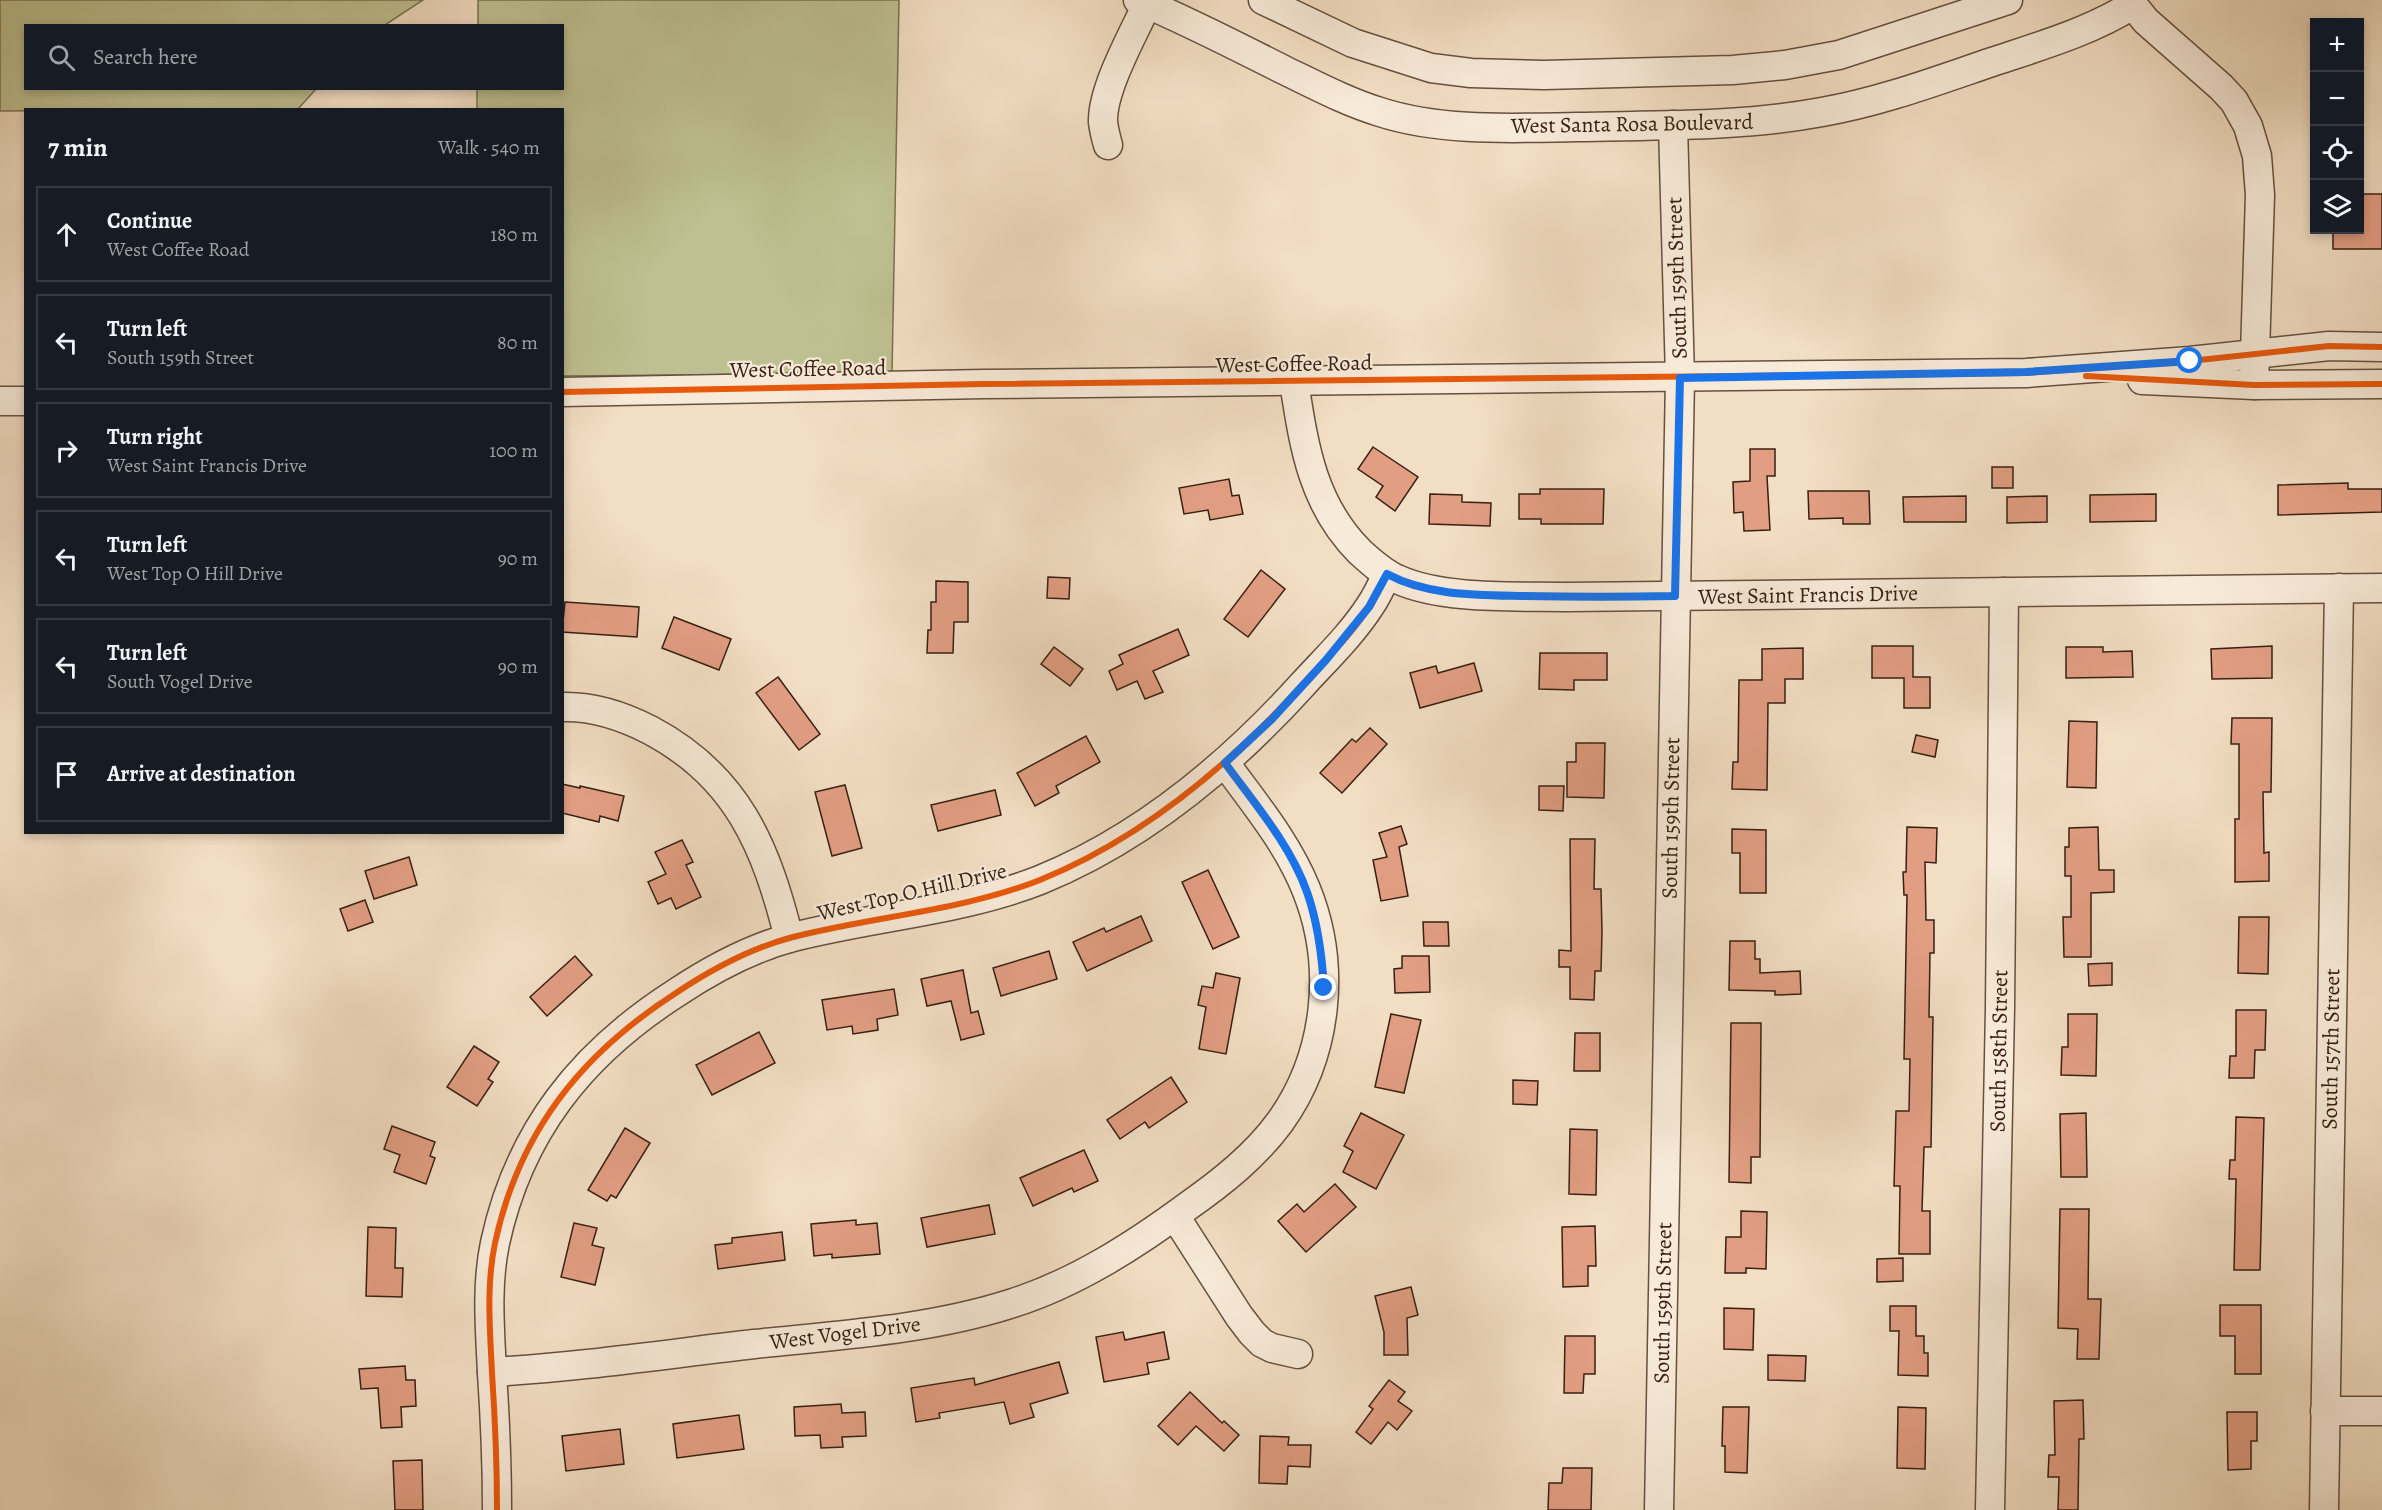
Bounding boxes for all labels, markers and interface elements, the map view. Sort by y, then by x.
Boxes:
map controls [2310,18,2364,234]
button: + [2310,18,2364,72]
search box [24,24,564,90]
icon: search [45,41,78,74]
text: Search here [93,42,198,72]
button: − [2310,72,2364,126]
street label: West Santa Rosa Boulevard [1510,107,1754,141]
button: locate [2310,126,2364,180]
text: 7 min [48,130,108,165]
text: Walk · 540 m [438,134,540,161]
button: layers [2310,180,2364,234]
street label: South 159th Street [1659,197,1695,359]
text: Continue [107,206,192,236]
icon: ahead [50,218,83,251]
text: 180 m [490,221,538,248]
text: West Coffee Road [107,236,250,263]
text: Turn left [107,314,187,344]
icon: left [50,326,83,359]
text: 80 m [497,329,538,356]
text: South 159th Street [107,344,254,371]
route start [2176,347,2202,373]
street label: West Coffee Road [1214,348,1373,380]
street label: West Coffee Road [728,353,887,385]
text: Turn right [107,422,203,452]
icon: right [50,434,83,467]
text: 100 m [489,437,538,464]
text: West Saint Francis Drive [107,452,307,479]
text: Turn left [107,530,187,560]
icon: left [50,542,83,575]
text: 90 m [498,545,538,572]
text: West Top O Hill Drive [107,560,283,587]
street label: West Saint Francis Drive [1697,578,1918,612]
text: Turn left [107,638,187,668]
icon: left [50,650,83,683]
text: 90 m [498,653,538,680]
text: South Vogel Drive [107,668,253,695]
street label: South 159th Street [1655,737,1687,899]
icon: arrive [50,758,83,791]
text: Arrive at destination [107,759,296,789]
street label: West Top O Hill Drive [813,856,1010,929]
street label: South 157th Street [2315,968,2347,1130]
street label: South 158th Street [1983,969,2015,1133]
route end [1310,974,1336,1000]
street label: South 159th Street [1647,1222,1679,1384]
street label: West Vogel Drive [767,1309,922,1357]

